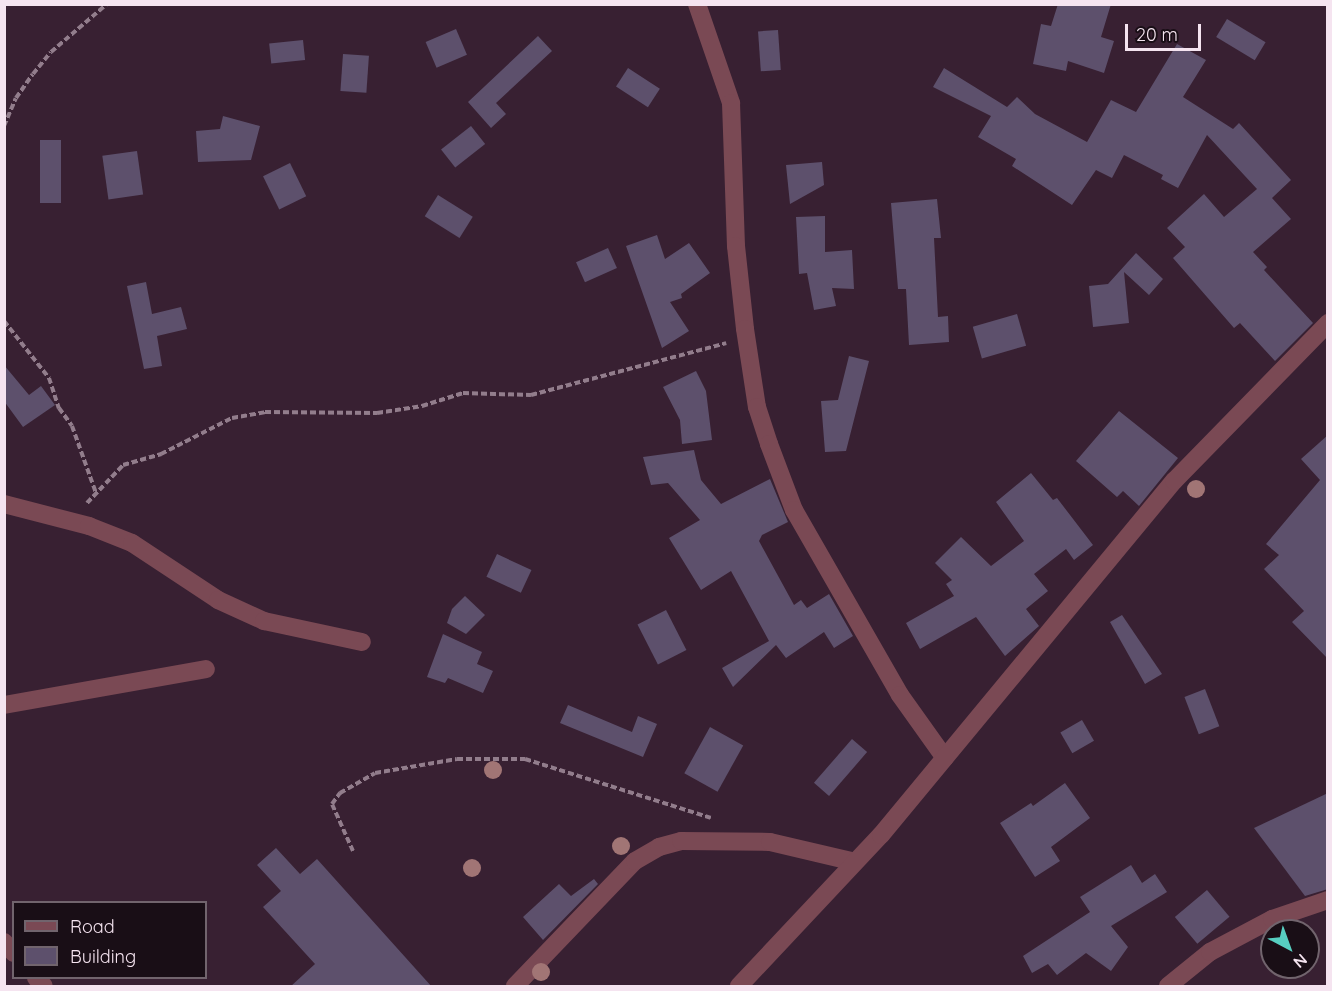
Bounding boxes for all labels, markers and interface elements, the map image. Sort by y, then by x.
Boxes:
scale bar [1128,12,1204,50]
text: 20 m [1136,23,1178,46]
legend [12,901,207,979]
text: Road [70,915,115,938]
north arrow [1260,919,1320,979]
text: Building [70,945,136,968]
text: N [1290,950,1312,972]

